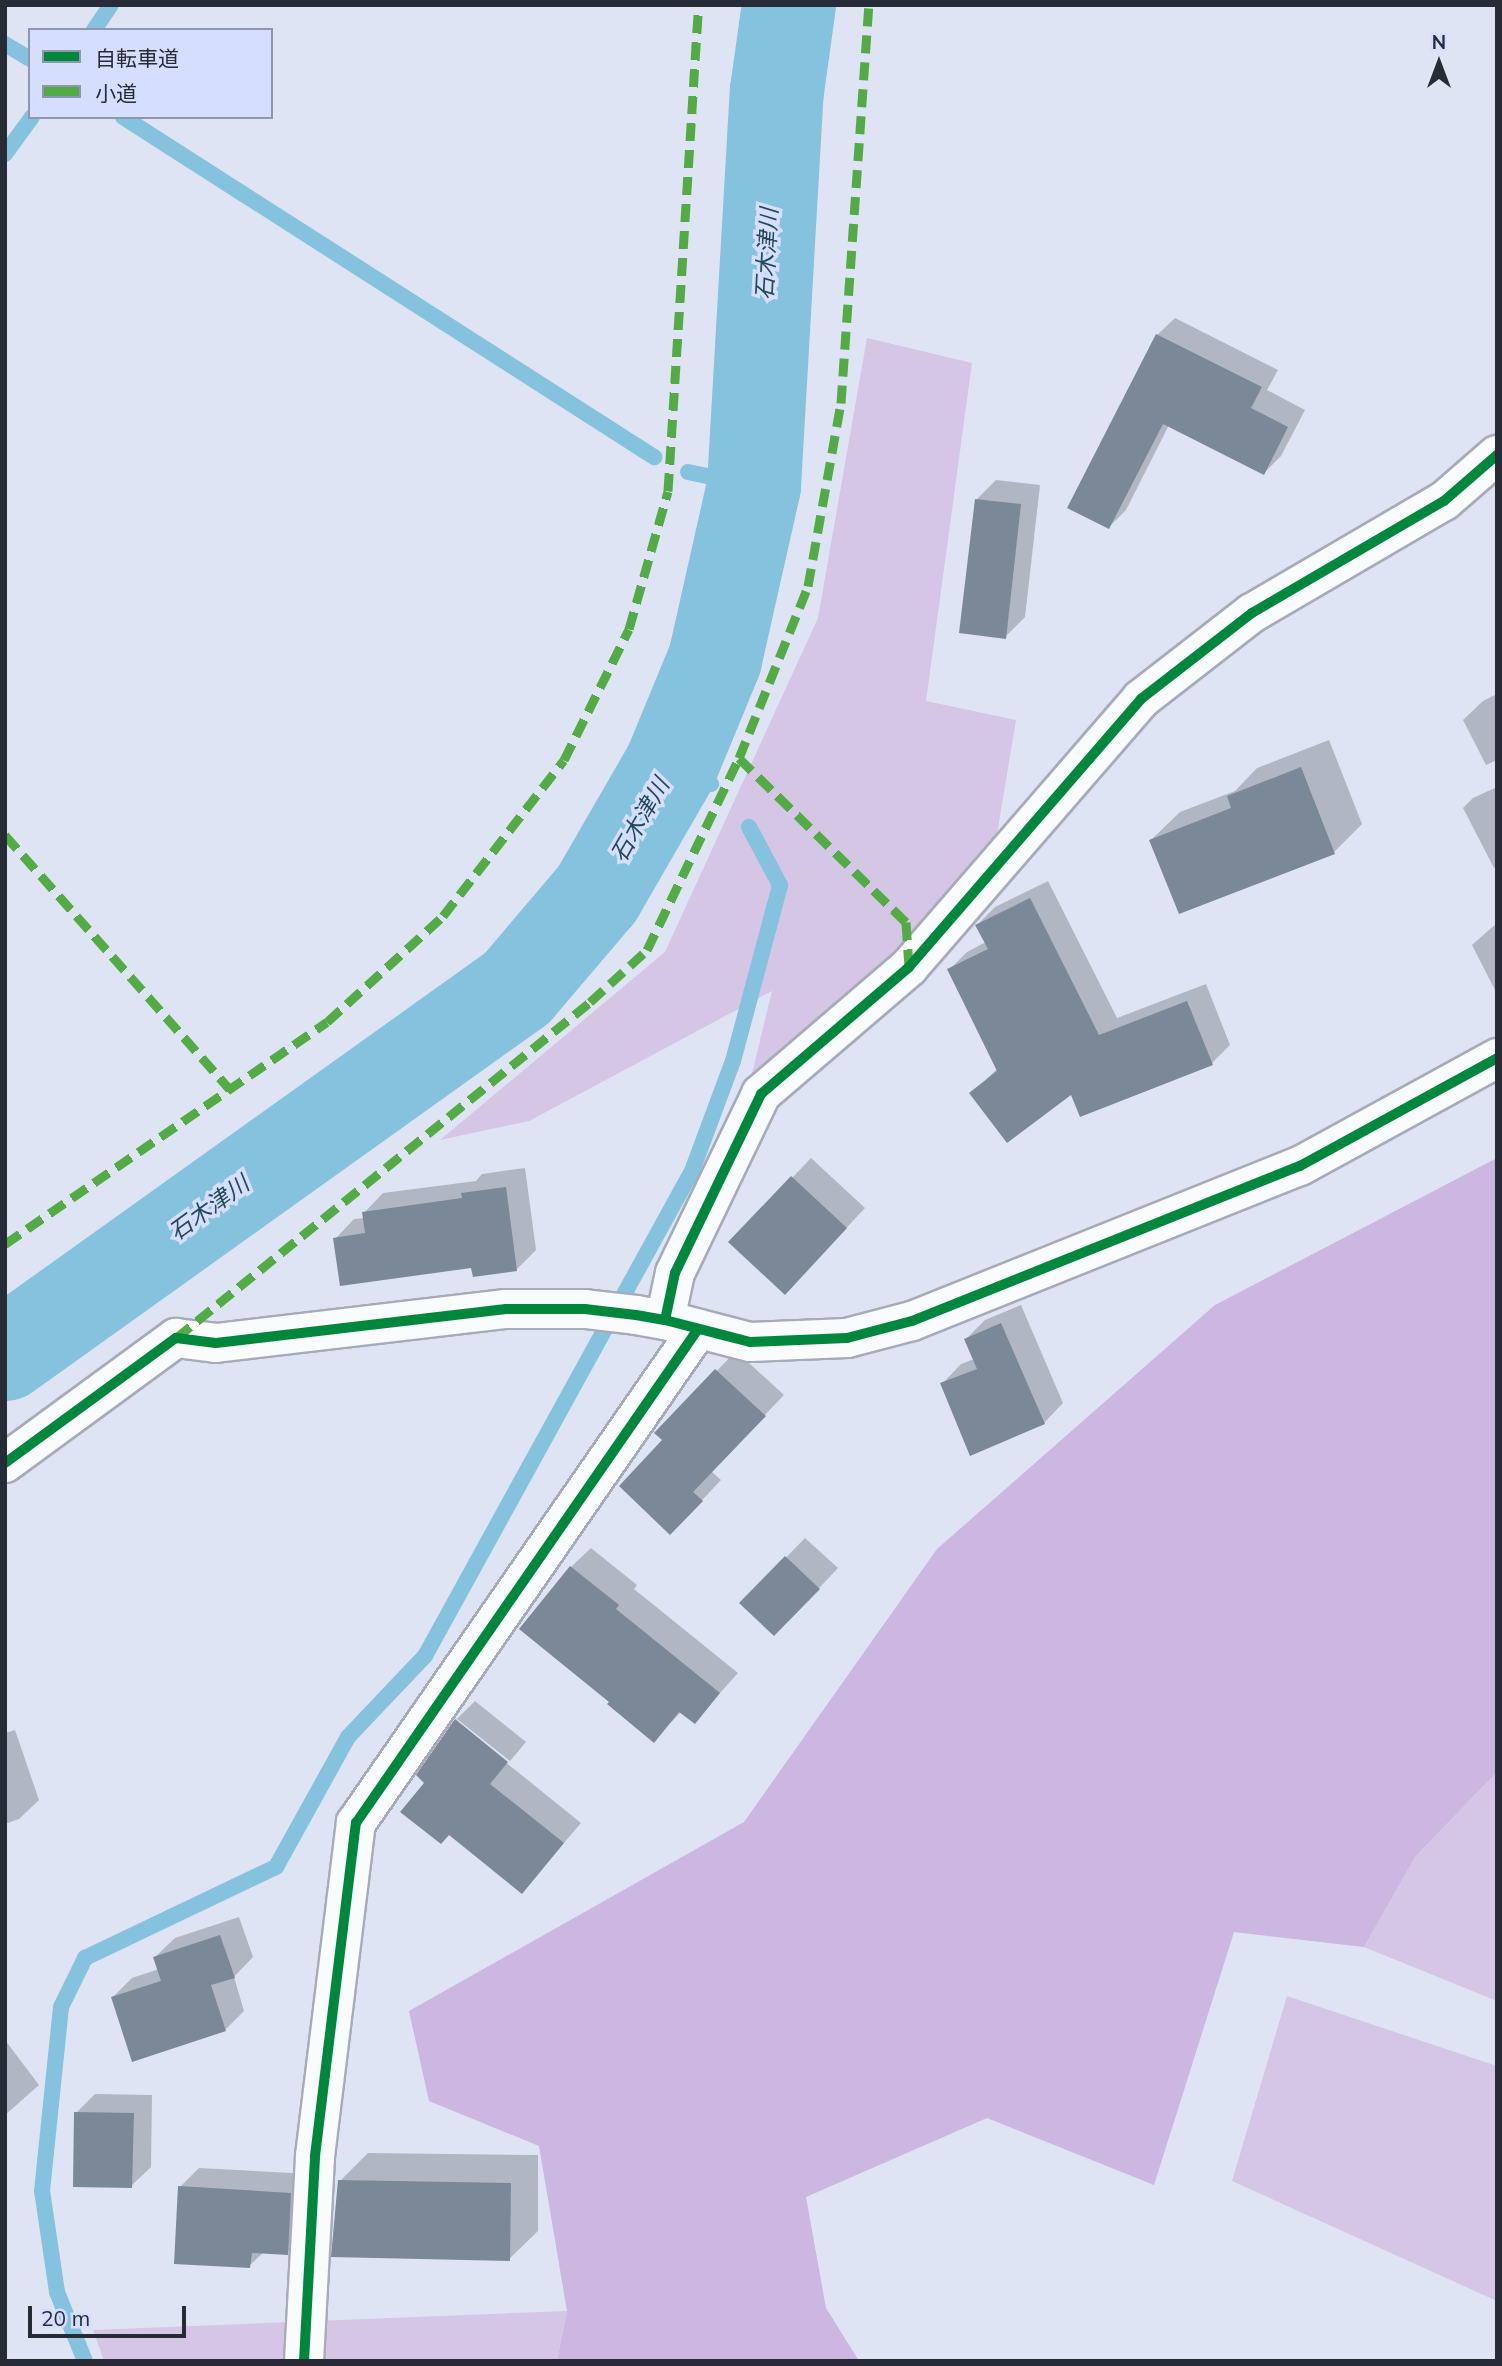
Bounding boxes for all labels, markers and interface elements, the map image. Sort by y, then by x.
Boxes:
legend [28,28,273,119]
north arrow [1404,28,1474,98]
text: N [1432,30,1446,54]
text: 自転車道 [95,45,179,71]
text: 小道 [95,80,137,106]
water label: 石木津川 [751,207,783,301]
water label: 石木津川 [605,773,675,867]
water label: 石木津川 [164,1170,254,1246]
scale bar [32,2292,189,2336]
text: 20 m [41,2305,90,2331]

